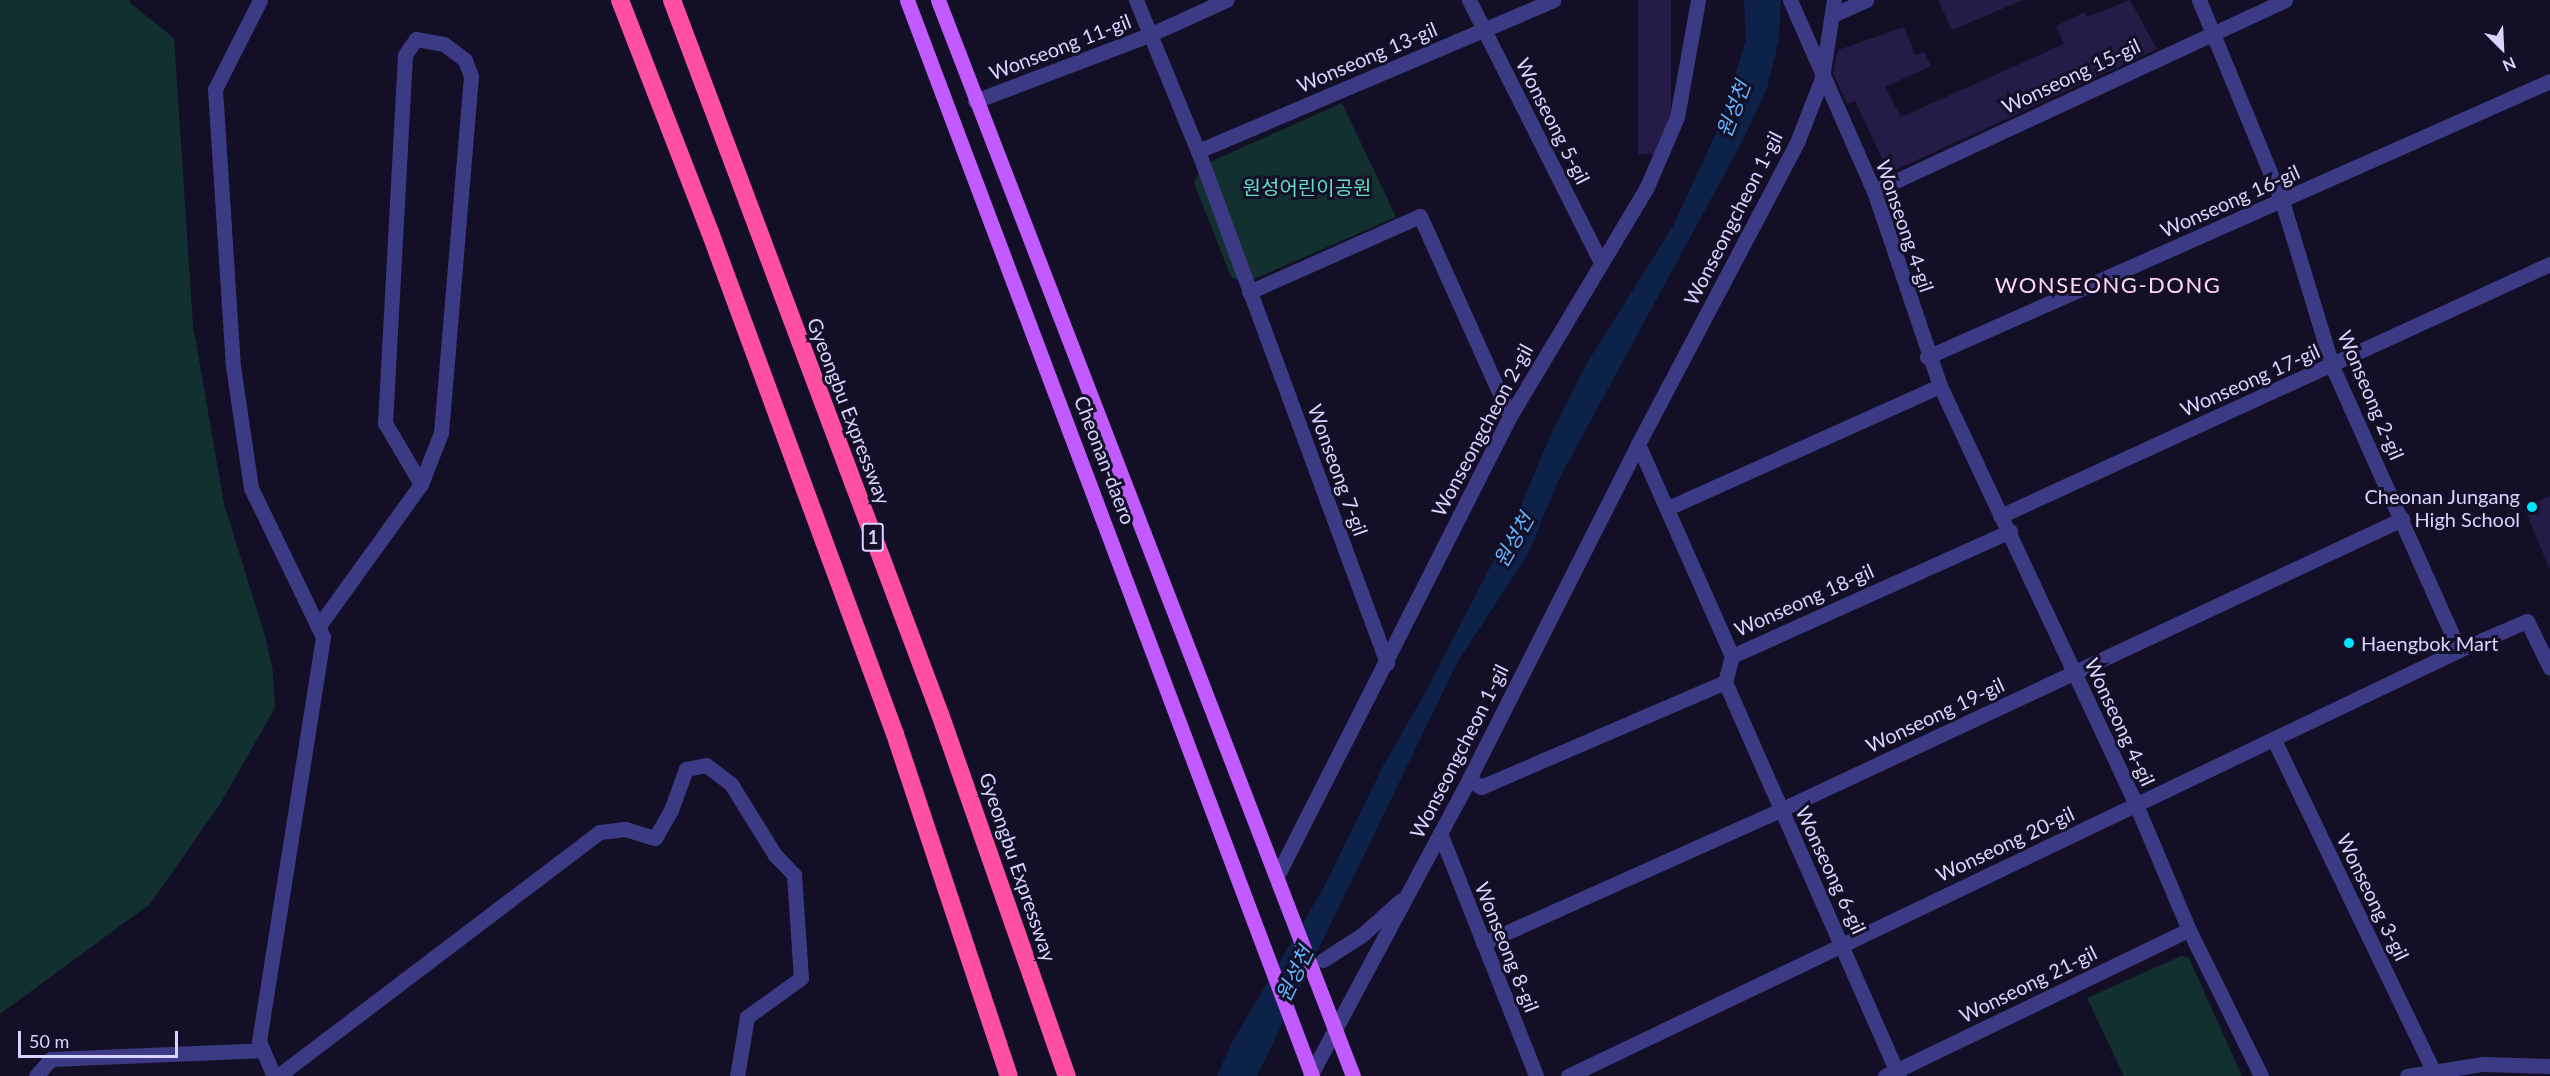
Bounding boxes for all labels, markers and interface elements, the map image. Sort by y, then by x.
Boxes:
street label: Wonseong 11-gil [986,9,1134,85]
street label: Wonseong 13-gil [1293,17,1441,97]
north arrow [2472,18,2532,78]
street label: Wonseong 15-gil [1998,33,2144,119]
street label: Wonseong 5-gil [1511,54,1595,188]
text: N [2500,54,2519,76]
water label: 원성천 [1711,77,1755,141]
street label: Wonseongcheon 1-gil [1679,127,1787,309]
street label: Wonseong 4-gil [1871,157,1939,295]
street label: Wonseong 16-gil [2157,160,2303,242]
park label: 원성어린이공원 [1243,175,1371,199]
district label: WONSEONG-DONG [1995,272,2221,298]
street label: Gyeongbu Expressway [802,314,896,508]
street label: Wonseong 2-gil [2333,327,2409,463]
street label: Wonseong 17-gil [2177,339,2323,421]
street label: Wonseongcheon 2-gil [1426,340,1538,520]
street label: Cheonan-daero [1069,392,1141,528]
street label: Wonseong 7-gil [1303,401,1373,539]
place label: Cheonan Jungang High School [2364,484,2520,531]
marker: Cheonan Jungang High School [2525,500,2539,514]
water label: 원성천 [1488,509,1538,571]
road number: 1 [861,522,885,552]
street label: Wonseong 18-gil [1731,559,1877,641]
place label: Haengbok Mart [2361,631,2499,655]
marker: Haengbok Mart [2342,636,2356,650]
street label: Wonseong 4-gil [2080,654,2160,790]
street label: Wonseongcheon 1-gil [1405,660,1513,842]
street label: Wonseong 19-gil [1862,672,2008,758]
street label: Gyeongbu Expressway [974,769,1062,965]
street label: Wonseong 20-gil [1932,801,2078,887]
street label: Wonseong 6-gil [1791,802,1871,938]
street label: Wonseong 3-gil [2332,830,2414,964]
street label: Wonseong 8-gil [1470,878,1544,1016]
street label: Wonseong 21-gil [1955,940,2101,1028]
water label: 원성천 [1270,942,1318,1006]
scale bar [21,1019,182,1057]
text: 50 m [29,1030,69,1052]

